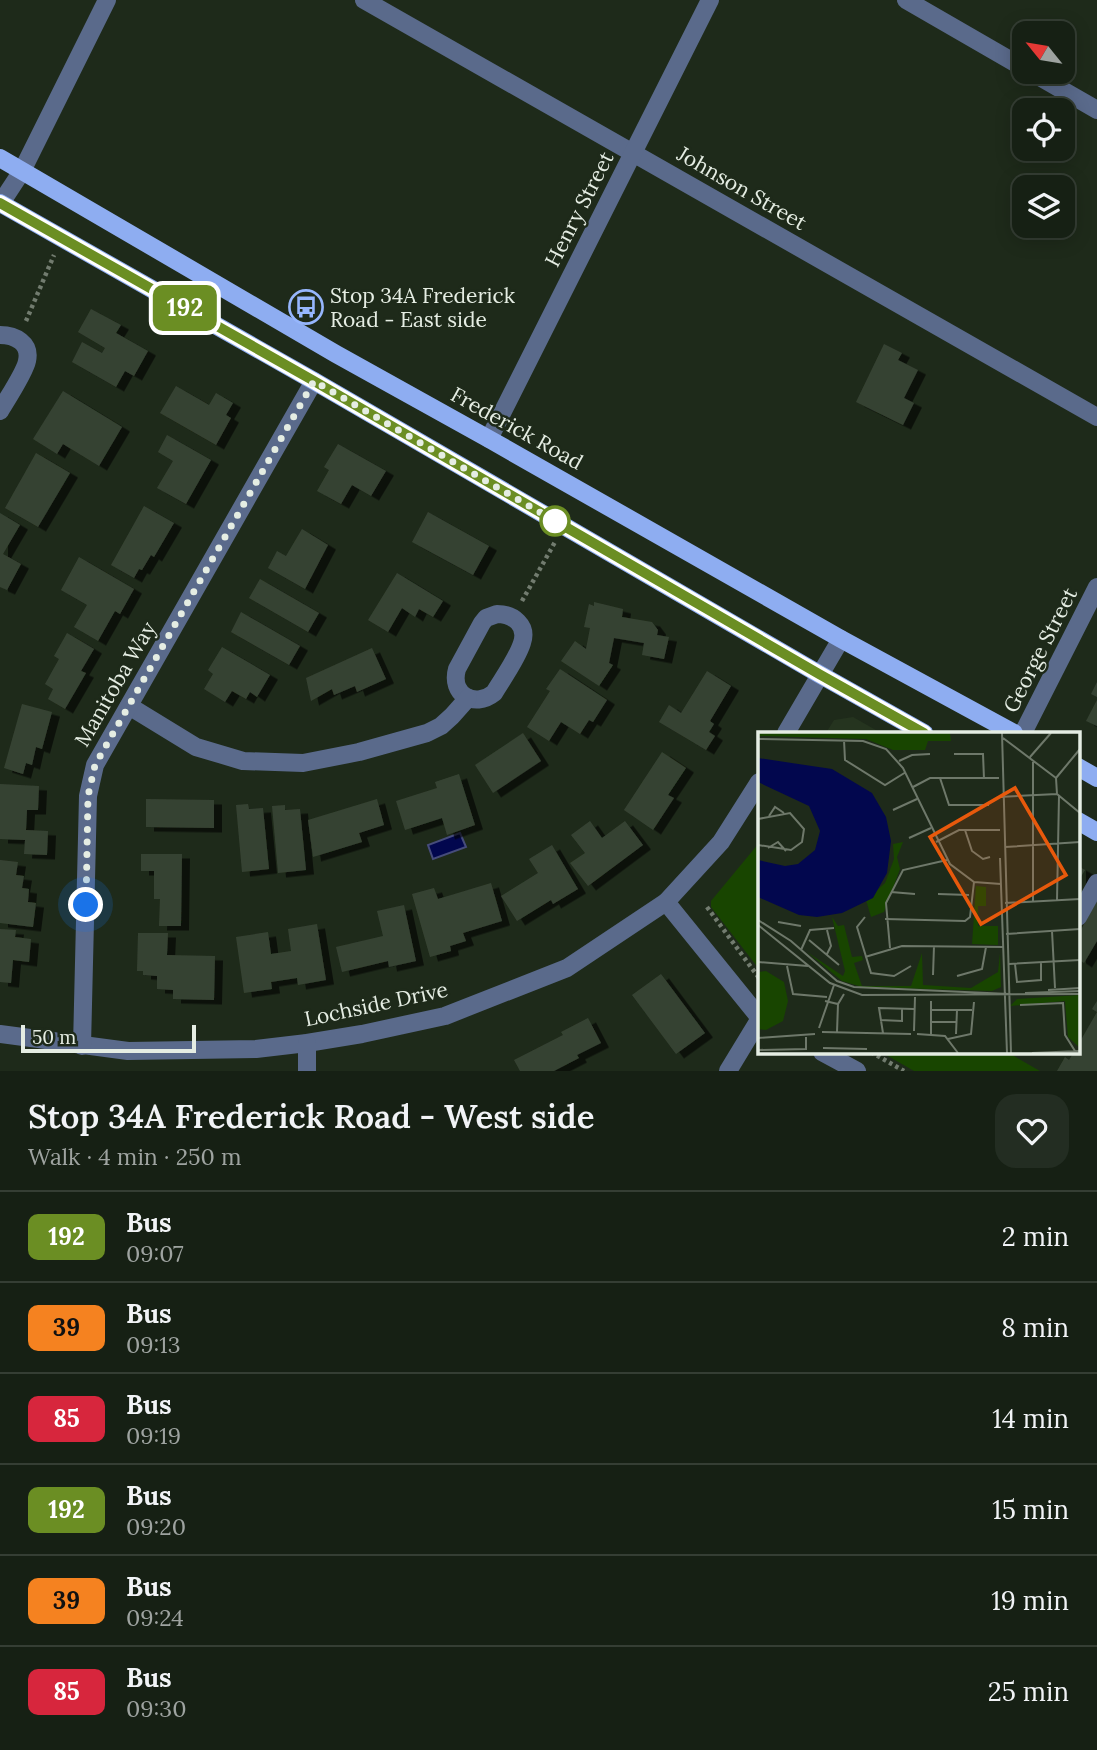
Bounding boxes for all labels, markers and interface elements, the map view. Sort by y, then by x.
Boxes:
north arrow [1012,21,1074,84]
map controls [1012,21,1075,238]
button: locate [1012,98,1075,161]
street label: Johnson Street [672,140,812,236]
street label: Henry Street [538,146,620,271]
button: layers [1012,175,1075,238]
place label: Stop 34A Frederick Road - East side [330,282,516,333]
line badge: 192 [145,285,225,331]
bus stop icon: Stop 34A Frederick Road - East side [287,288,325,326]
text: 192 [167,292,203,323]
street label: Frederick Road [446,381,588,475]
unlabelled marker [540,506,570,536]
street label: George Street [997,582,1083,717]
street label: Manitoba Way [68,617,162,751]
inset map [758,732,1080,1054]
your location [68,887,103,922]
street label: Lochside Drive [302,976,450,1032]
scale bar [21,1022,196,1054]
text: 50 m [32,1025,76,1049]
button: heart [995,1094,1069,1168]
text: Stop 34A Frederick Road - West side [28,1095,595,1137]
text: Walk · 4 min · 250 m [28,1142,241,1171]
text: Bus [126,1206,172,1239]
text: 2 min [1002,1220,1069,1253]
text: 192 [48,1221,85,1252]
text: 09:07 [126,1239,184,1268]
text: Bus [126,1297,172,1330]
text: 8 min [1001,1311,1069,1344]
text: 39 [53,1312,80,1343]
text: 09:13 [126,1330,181,1359]
text: Bus [126,1388,172,1421]
text: 14 min [992,1402,1069,1435]
text: 85 [53,1403,80,1434]
text: 09:19 [126,1421,181,1450]
text: Bus [126,1479,172,1512]
text: 15 min [992,1493,1069,1526]
text: 192 [48,1494,85,1525]
text: 09:20 [126,1512,186,1541]
text: Bus [126,1570,172,1603]
text: 19 min [991,1584,1069,1617]
text: 39 [53,1585,80,1616]
text: 09:24 [126,1603,184,1632]
text: Bus [126,1661,172,1694]
text: 25 min [988,1675,1069,1708]
text: 85 [53,1676,80,1707]
text: 09:30 [126,1694,186,1723]

